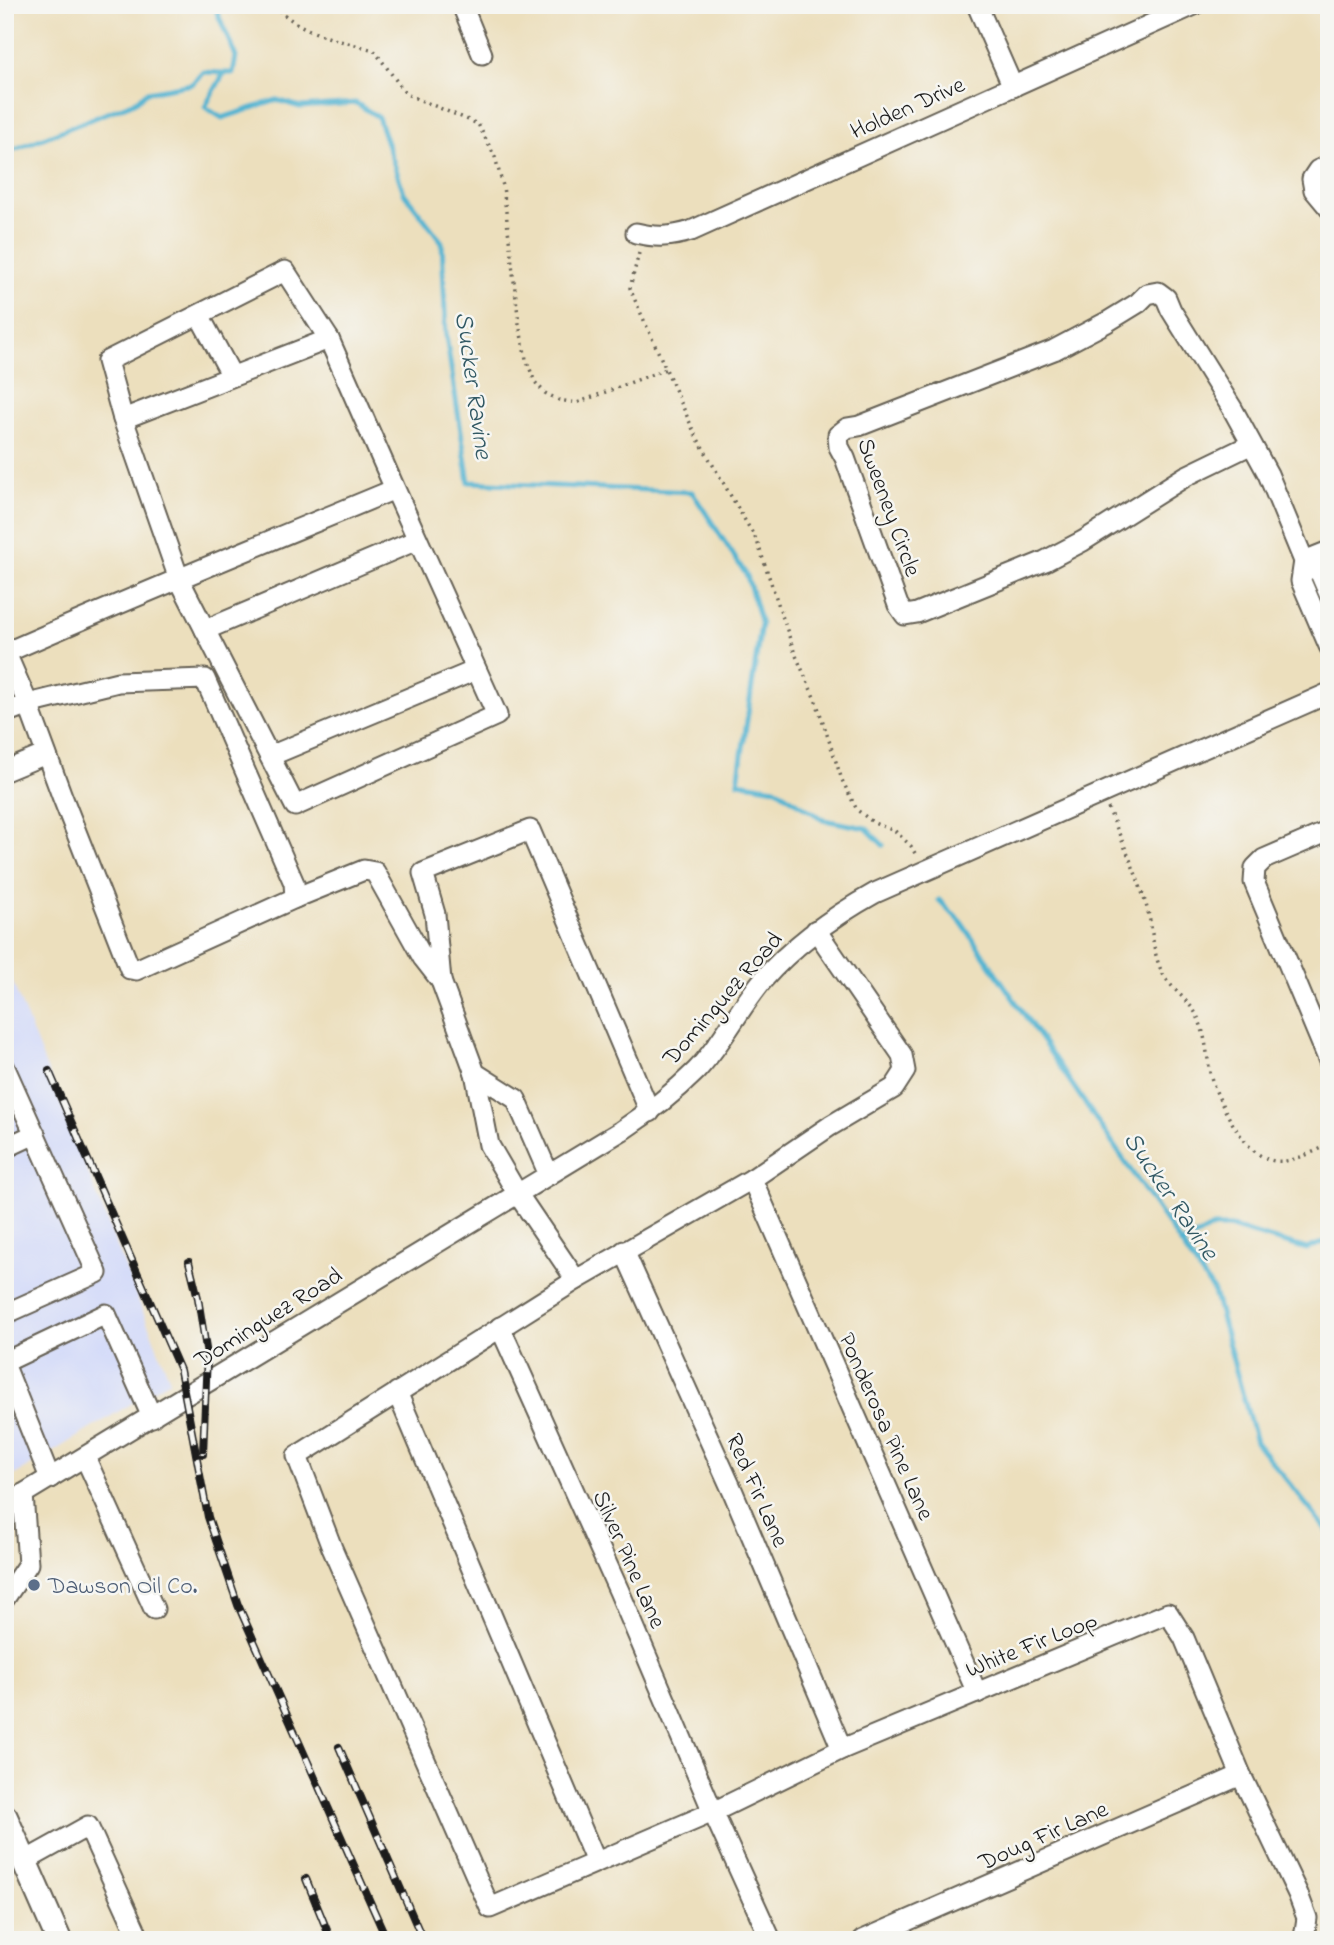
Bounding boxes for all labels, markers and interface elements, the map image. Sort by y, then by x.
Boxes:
street label: Holden Drive [845,68,971,150]
water label: Sucker Ravine [443,309,501,463]
street label: Sweeney Circle [845,434,929,583]
street label: Dominguez Road [655,924,793,1075]
water label: Sucker Ravine [1112,1125,1227,1270]
street label: Dominguez Road [188,1259,350,1379]
street label: Ponderosa Pine Lane [828,1328,942,1527]
street label: Red Fir Lane [715,1429,796,1554]
street label: Silver Pine Lane [582,1485,674,1635]
place label: Dawson Oil Co. [47,1570,198,1605]
marker: Dawson Oil Co. [26,1577,42,1593]
street label: White Fir Loop [961,1604,1103,1689]
street label: Doug Fir Lane [973,1793,1115,1882]

